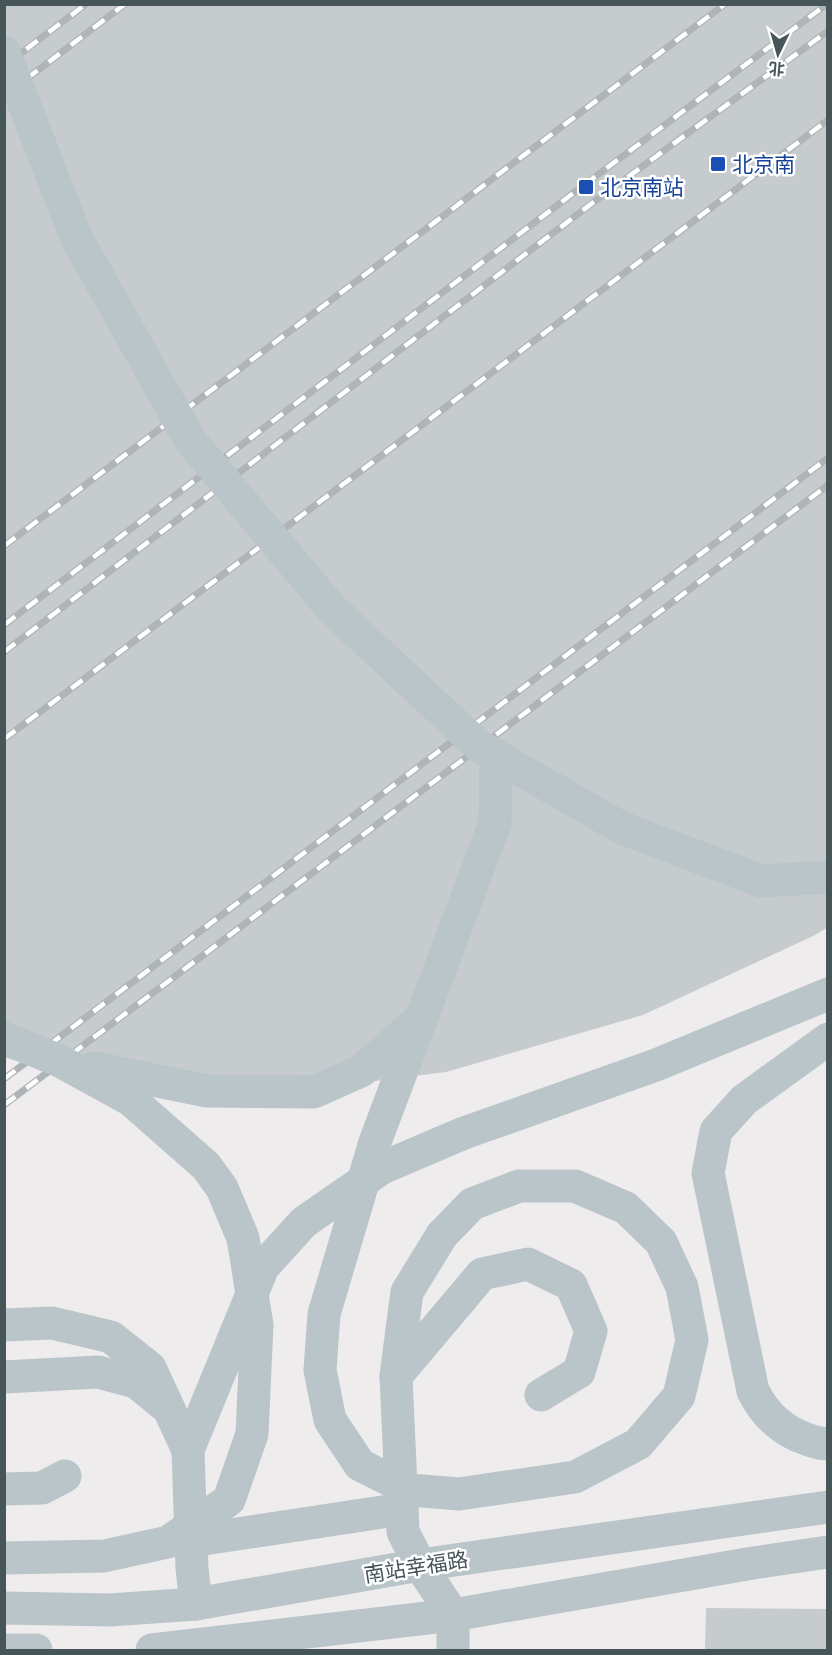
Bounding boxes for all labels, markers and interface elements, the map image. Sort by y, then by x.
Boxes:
north arrow [748,24,808,84]
text: 北 [768,58,786,79]
place label: 北京南 [732,152,795,177]
marker: 北京南 [709,155,727,173]
place label: 北京南站 [600,175,684,200]
marker: 北京南站 [577,178,595,196]
street label: 南站幸福路 [362,1546,470,1588]

